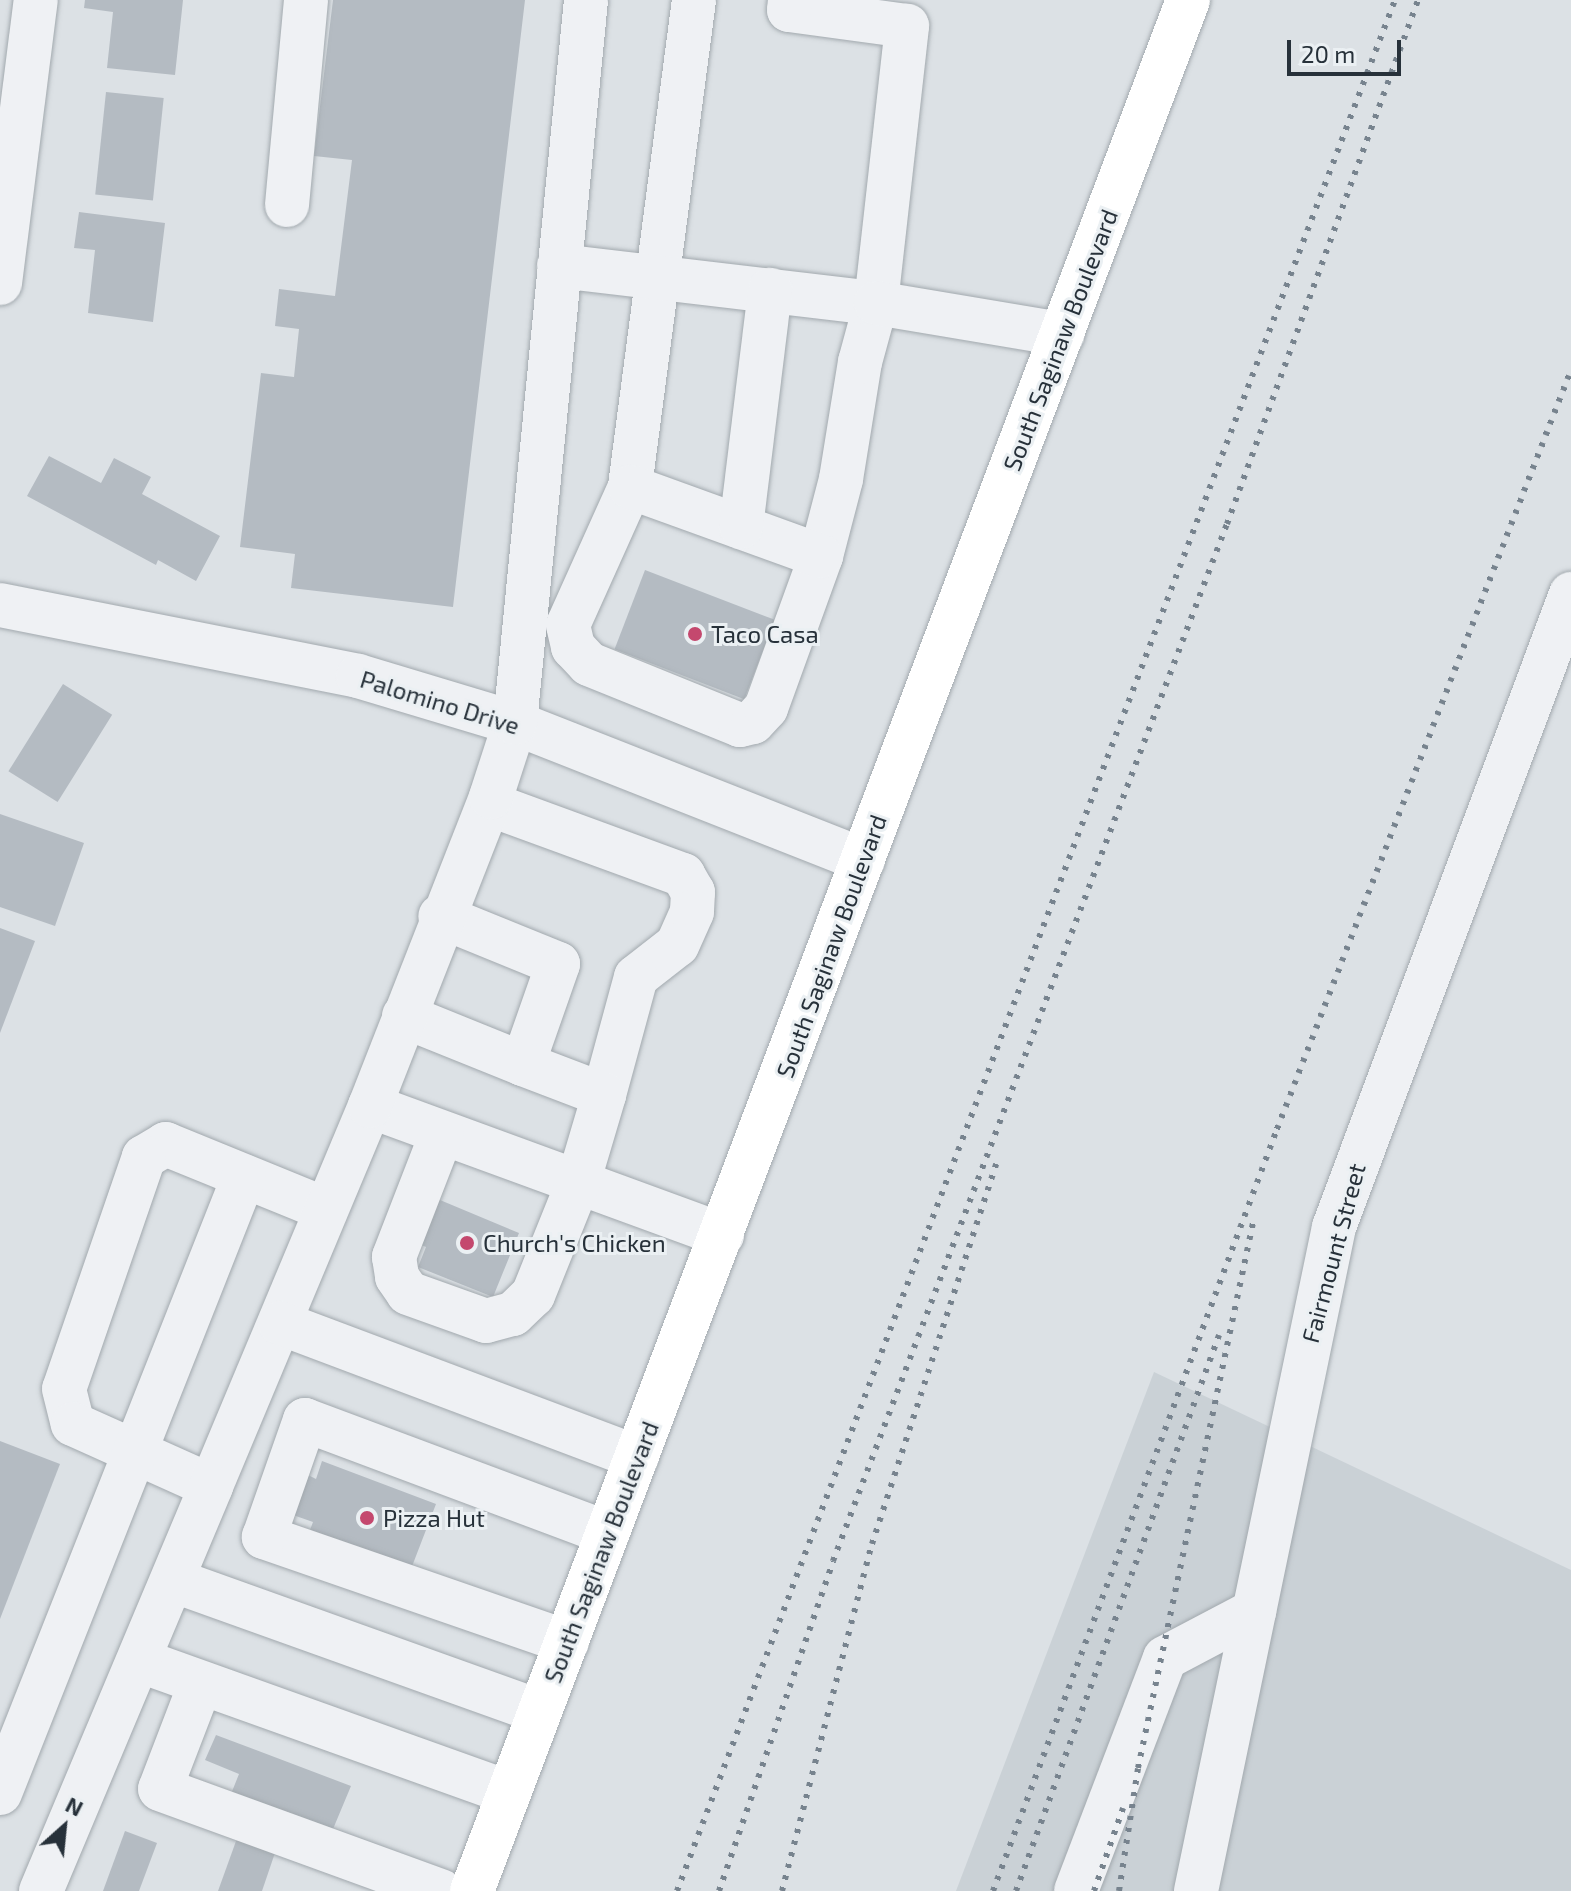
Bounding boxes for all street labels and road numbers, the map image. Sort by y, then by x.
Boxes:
street label: South Saginaw Boulevard [997,205,1123,475]
street label: Palomino Drive [357,664,523,740]
street label: South Saginaw Boulevard [770,810,892,1082]
street label: Fairmount Street [1295,1160,1371,1346]
street label: South Saginaw Boulevard [538,1417,664,1687]

